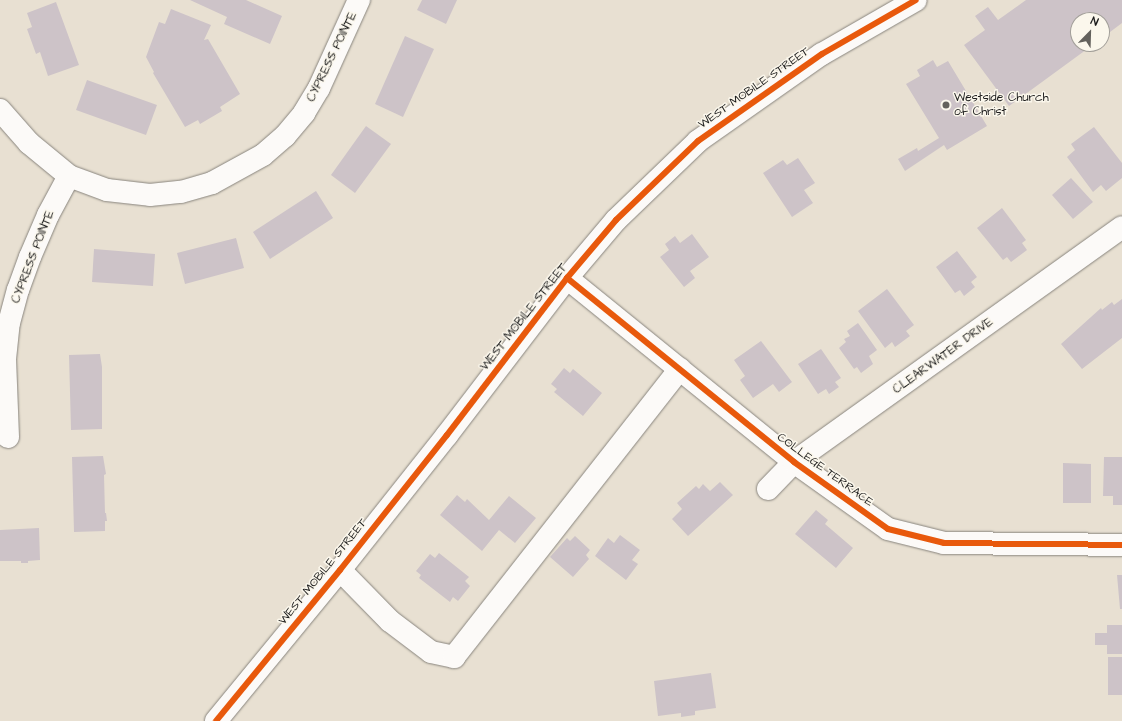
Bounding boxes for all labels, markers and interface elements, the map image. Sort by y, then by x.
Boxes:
street label: CYPRESS POINTE [304,10,360,104]
north arrow [1070,12,1110,52]
text: N [1088,13,1101,30]
street label: WEST MOBILE STREET [696,44,812,132]
place label: Westside Church of Christ [954,91,1049,119]
marker: Westside Church of Christ [941,100,951,110]
street label: CYPRESS POINTE [9,209,57,305]
street label: WEST MOBILE STREET [478,260,570,374]
street label: CLEARWATER DRIVE [890,315,996,397]
street label: COLLEGE TERRACE [774,430,876,510]
street label: WEST MOBILE STREET [276,516,370,628]

